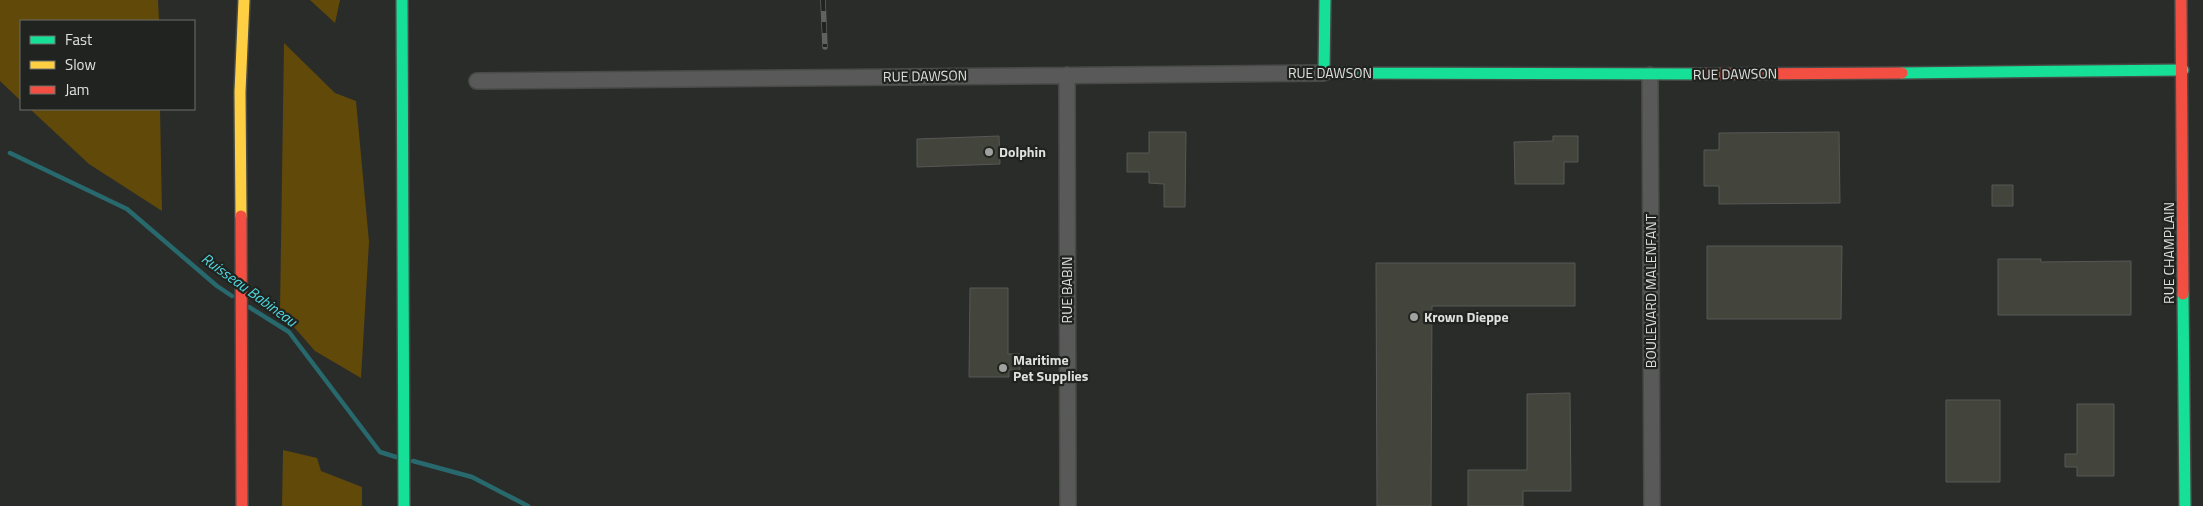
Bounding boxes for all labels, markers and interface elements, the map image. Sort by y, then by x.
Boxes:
legend [20,20,195,110]
text: Fast [65,28,93,51]
text: Slow [65,53,96,76]
street label: RUE DAWSON [1288,62,1372,83]
street label: RUE DAWSON [1693,62,1777,85]
street label: RUE DAWSON [883,64,967,87]
text: Jam [65,78,89,101]
place label: Dolphin [999,141,1046,162]
marker: Dolphin [983,146,995,158]
street label: RUE CHAMPLAIN [2158,202,2179,304]
street label: BOULEVARD MALENFANT [1640,213,1661,368]
water label: Ruisseau Babineau [197,247,303,333]
street label: RUE BABIN [1056,257,1077,323]
place label: Krown Dieppe [1424,306,1509,327]
marker: Krown Dieppe [1408,311,1420,323]
place label: Maritime Pet Supplies [1013,349,1089,386]
marker: Maritime Pet Supplies [997,362,1009,374]

